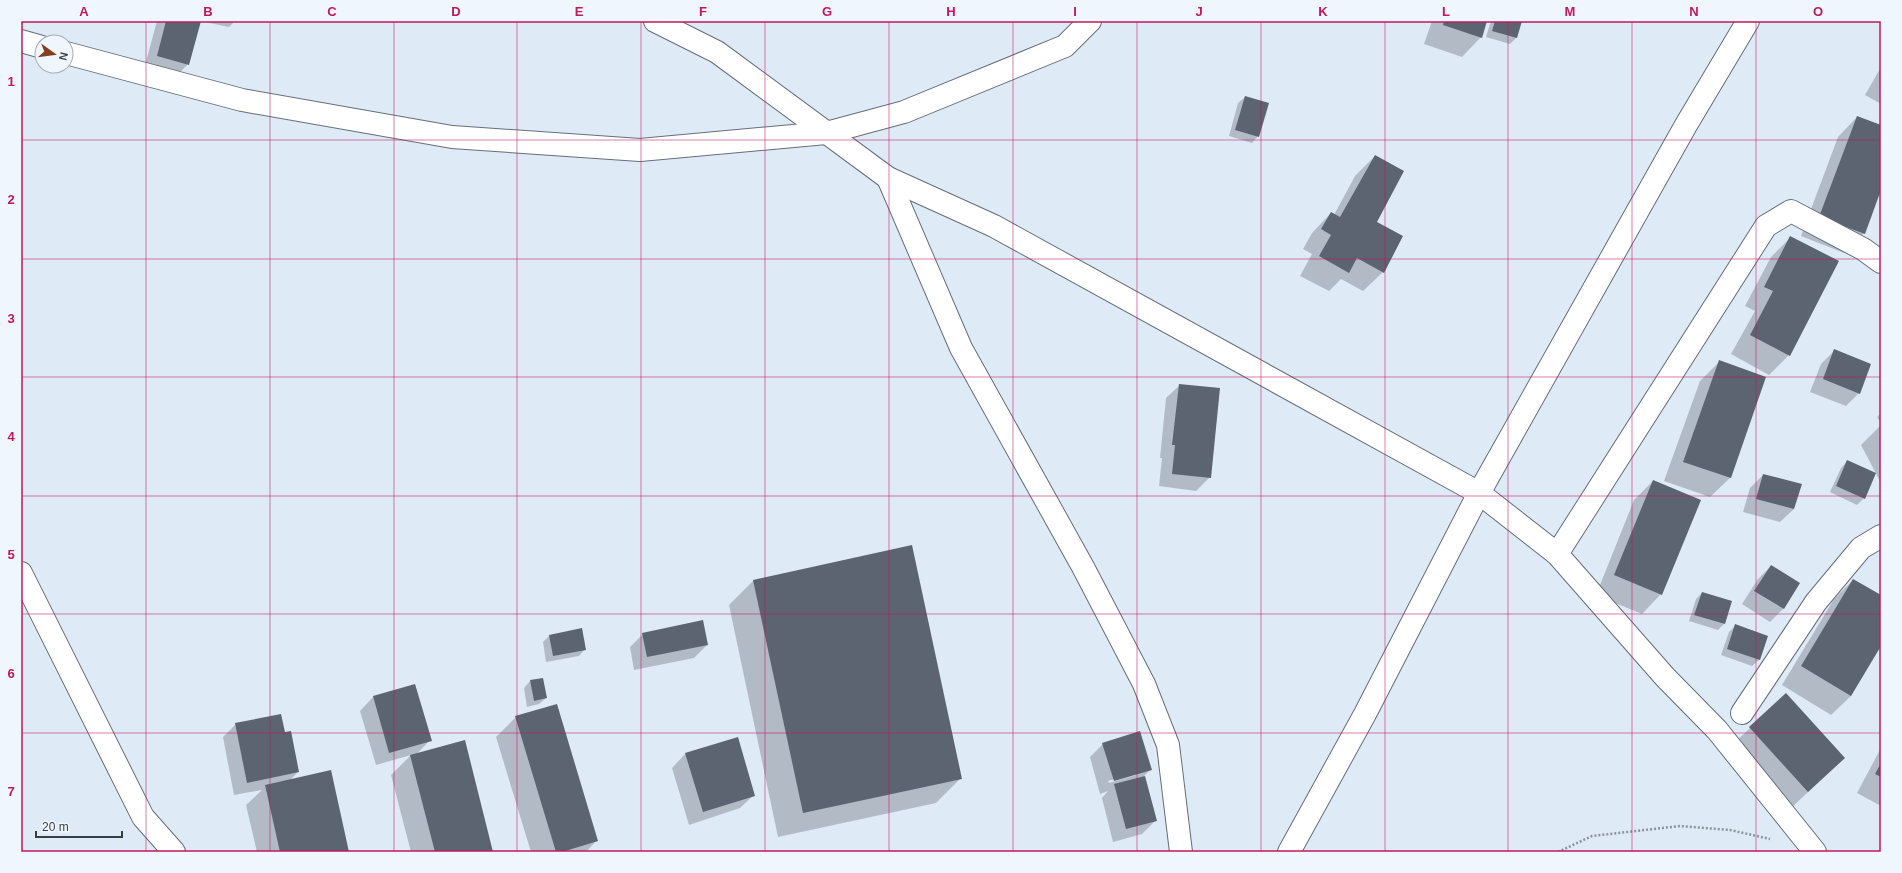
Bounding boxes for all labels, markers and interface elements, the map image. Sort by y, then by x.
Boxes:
text: A [79,4,89,19]
text: B [203,4,213,19]
text: C [327,4,337,19]
text: D [451,4,461,19]
text: E [575,4,584,19]
text: F [699,4,707,19]
text: G [822,4,832,19]
text: H [946,4,956,19]
text: I [1073,4,1077,19]
text: J [1195,4,1203,19]
text: K [1318,4,1328,19]
text: L [1442,4,1450,19]
text: M [1565,4,1575,19]
text: N [1689,4,1699,19]
text: O [1813,4,1823,19]
north arrow [34,34,74,74]
text: N [57,51,70,62]
text: 1 [7,74,15,89]
text: 2 [7,192,15,207]
text: 3 [7,311,15,326]
text: 4 [7,429,15,444]
text: 5 [7,547,15,562]
text: 6 [7,666,15,681]
text: 7 [7,784,15,799]
scale bar [36,813,122,839]
text: 20 m [42,820,69,834]

